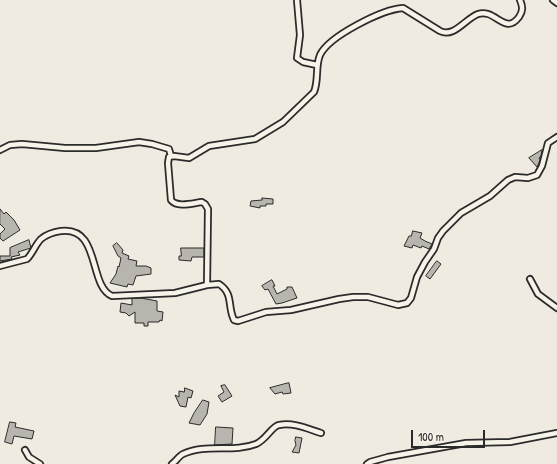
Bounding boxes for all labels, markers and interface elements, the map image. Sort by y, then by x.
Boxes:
scale bar [413,422,487,448]
text: 100 m [418,428,444,445]

